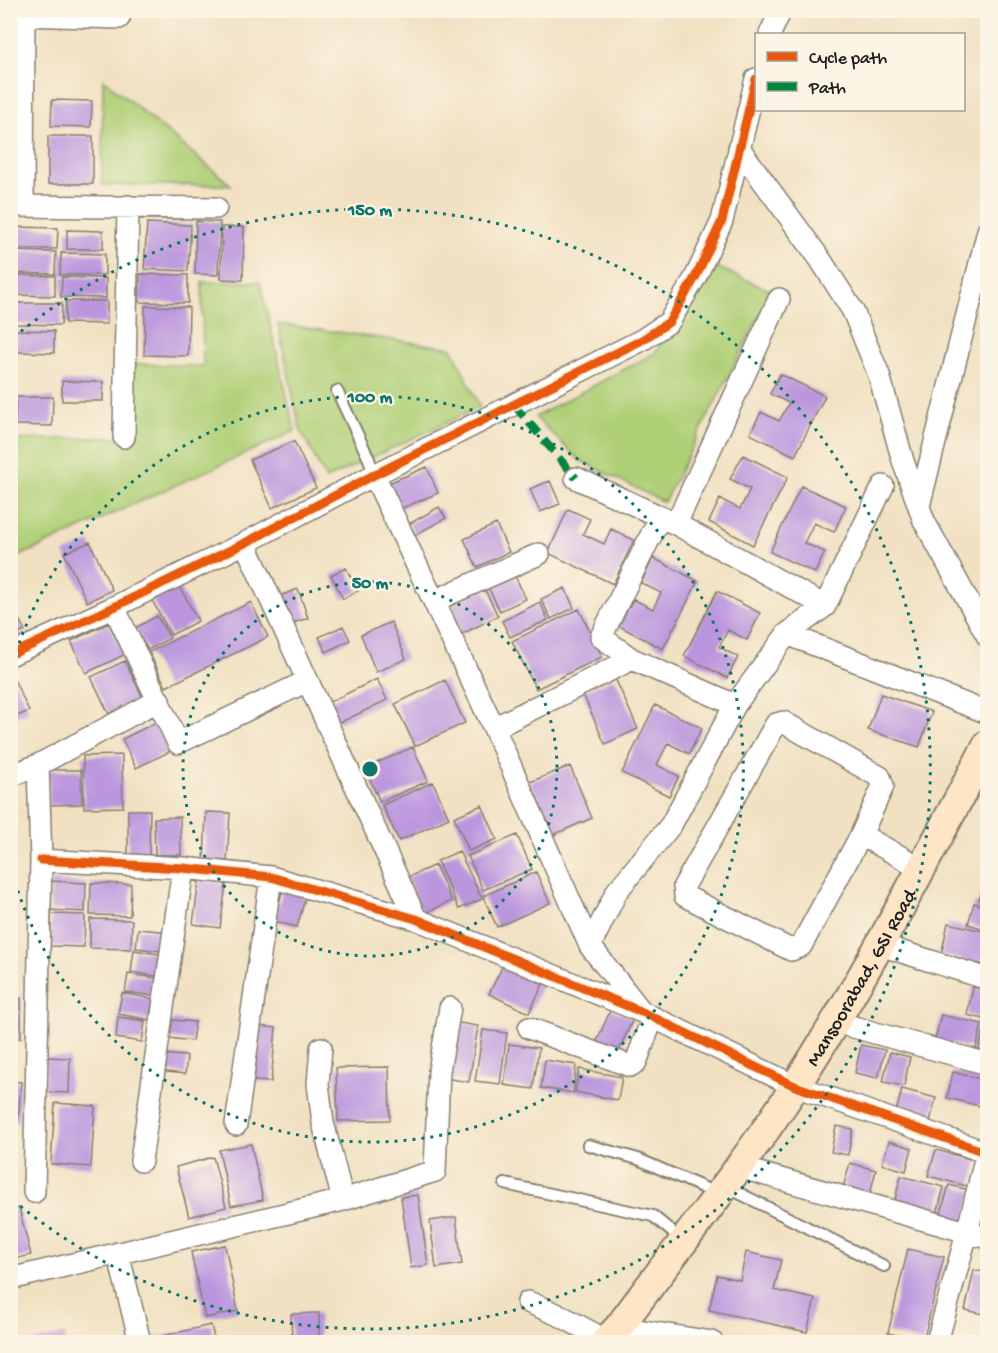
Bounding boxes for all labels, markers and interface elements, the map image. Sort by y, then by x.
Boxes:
legend [755,33,965,111]
text: Cycle path [809,49,887,70]
text: Path [808,79,846,100]
text: 150 m [347,201,392,222]
text: 100 m [347,388,393,409]
text: 50 m [352,574,389,595]
centre of rings [360,759,380,779]
street label: Mansoorabad, GSI Road [803,884,924,1072]

